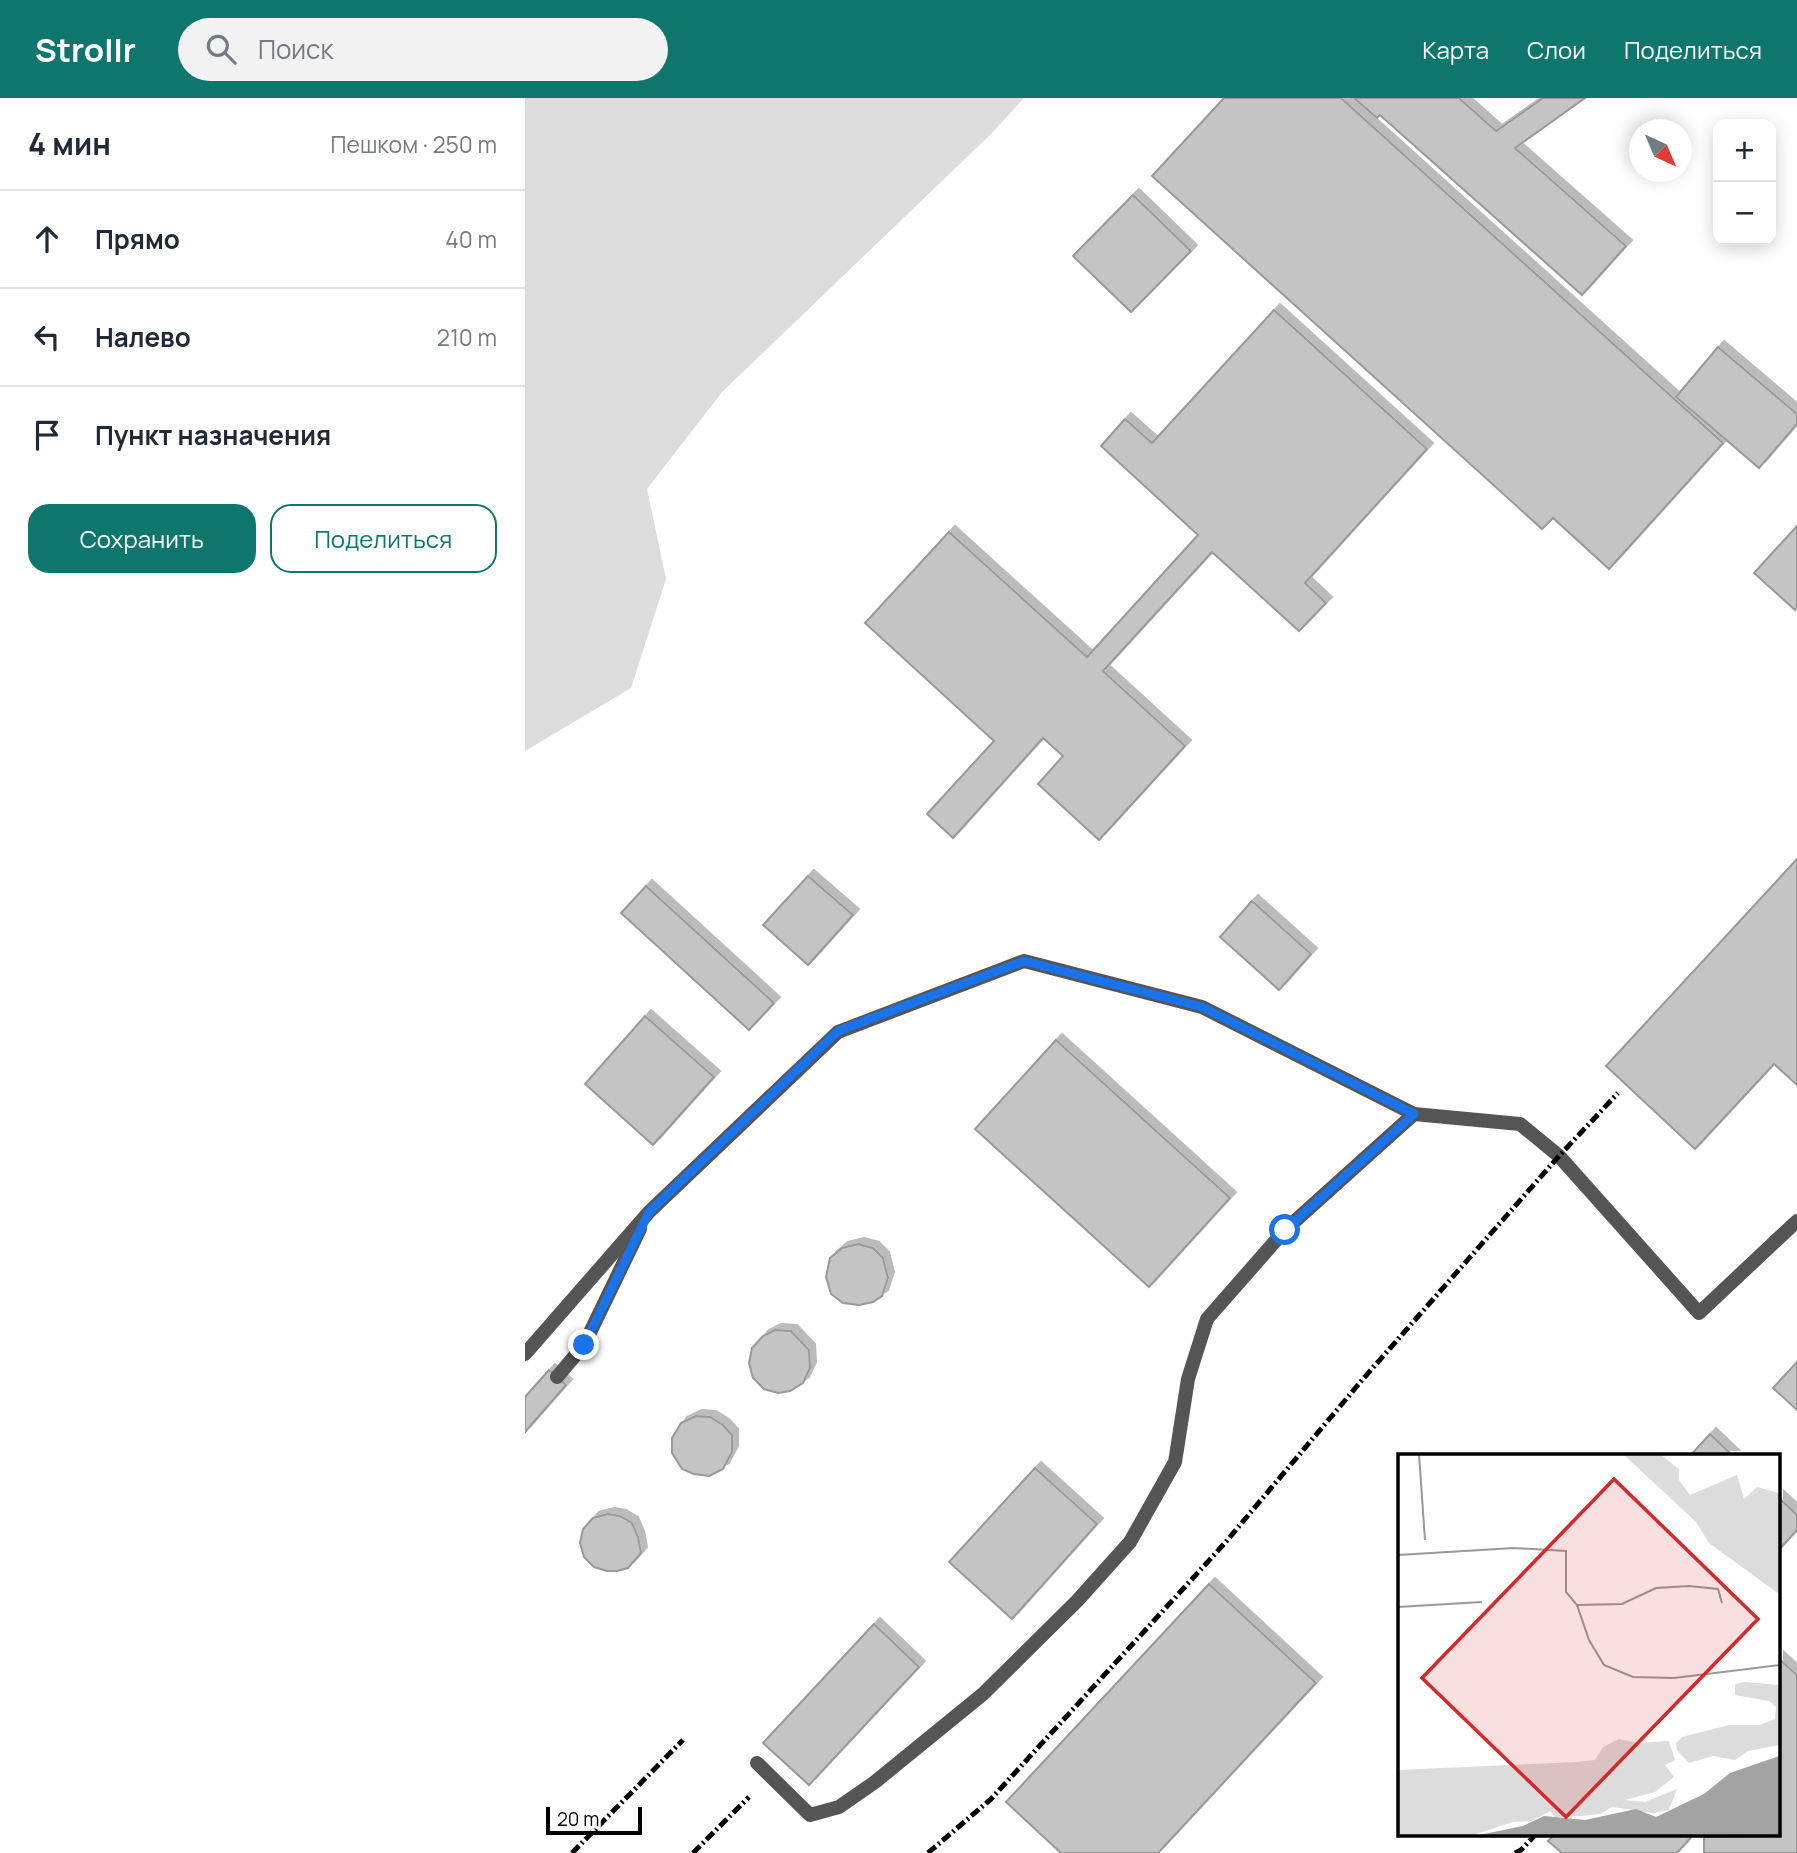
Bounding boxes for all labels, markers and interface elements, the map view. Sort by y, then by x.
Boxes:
search box [178,18,668,81]
text: Strollr [35,27,136,72]
icon: search [202,30,240,68]
text: Поиск [258,31,333,67]
text: Карта [1422,33,1489,66]
text: Слои [1527,33,1586,66]
text: Поделиться [1624,33,1762,66]
north arrow [1629,119,1692,182]
map controls [1713,119,1776,245]
button: + [1713,119,1776,182]
text: 4 мин [28,123,111,164]
text: Пешком · 250 m [331,128,497,160]
button: − [1713,182,1776,245]
icon: ahead [28,220,66,258]
text: Прямо [95,221,180,257]
text: 40 m [445,223,497,255]
icon: left [28,318,66,356]
text: Налево [95,319,191,355]
text: 210 m [437,321,497,353]
icon: arrive [28,416,66,454]
text: Пункт назначения [95,417,331,453]
button: Сохранить [28,504,256,573]
button: Поделиться [270,504,497,573]
route start [1269,1214,1300,1245]
route end [568,1329,599,1360]
inset map [1398,1454,1779,1836]
scale bar [546,1804,642,1836]
text: 20 m [557,1806,599,1832]

